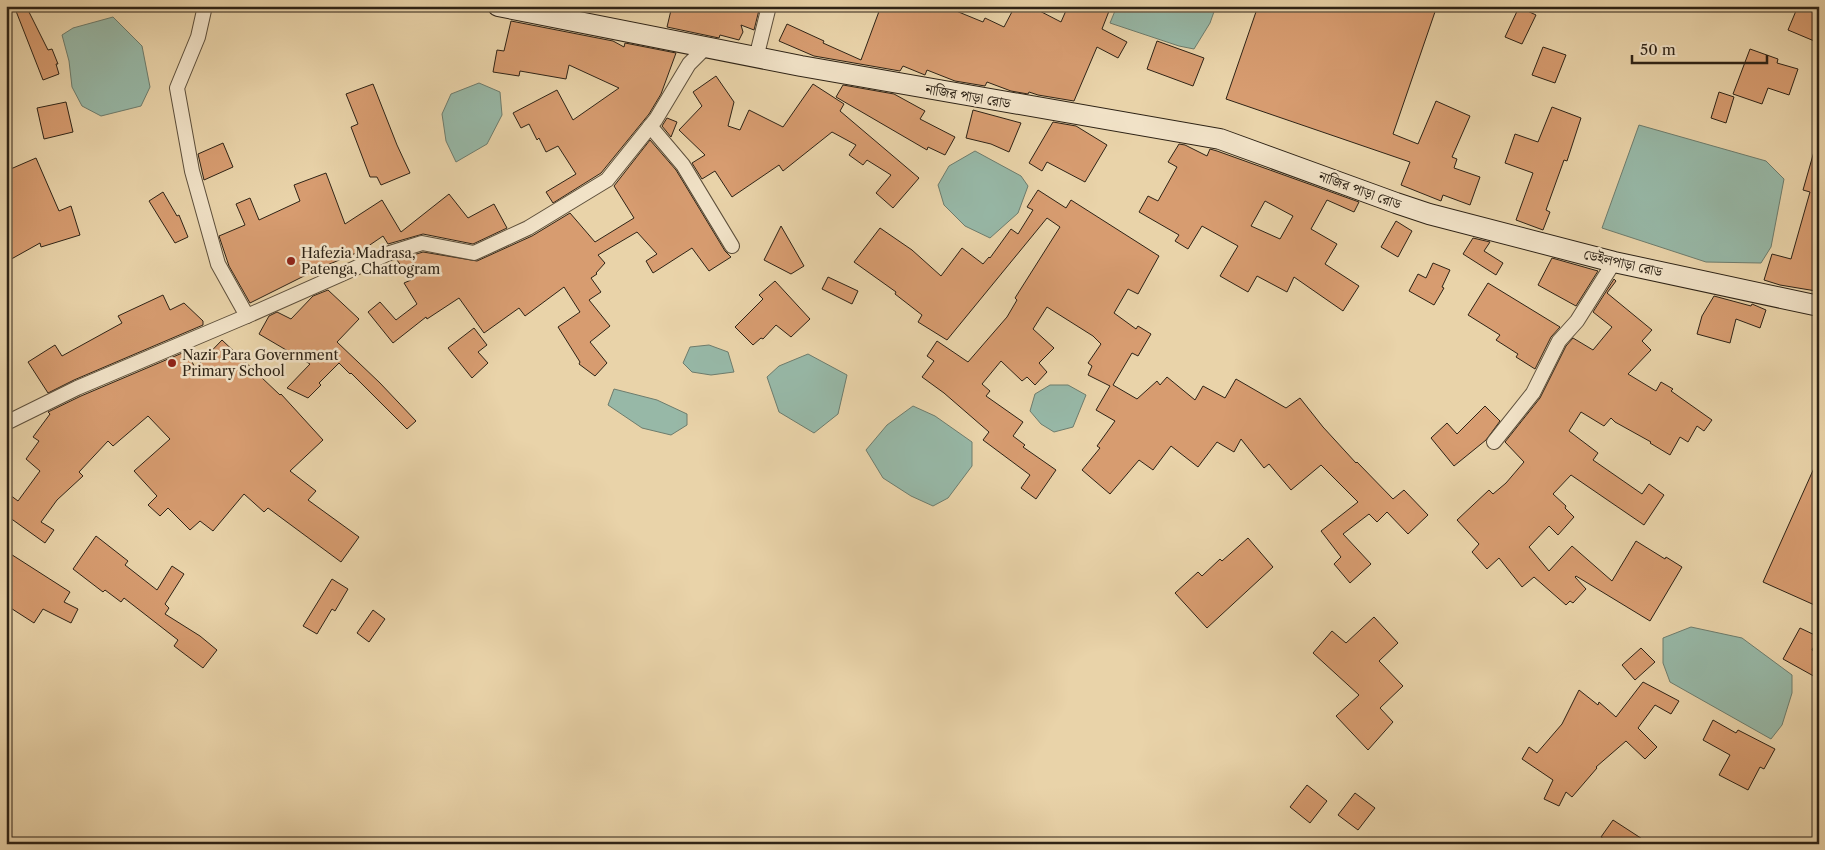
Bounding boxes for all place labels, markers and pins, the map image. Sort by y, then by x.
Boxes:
place label: Hafezia Madrasa, Patenga, Chattogram [301,244,440,278]
marker: Hafezia Madrasa, Patenga, Chattogram [285,255,297,267]
place label: Nazir Para Government Primary School [182,346,338,380]
marker: Nazir Para Government Primary School [166,357,178,369]

